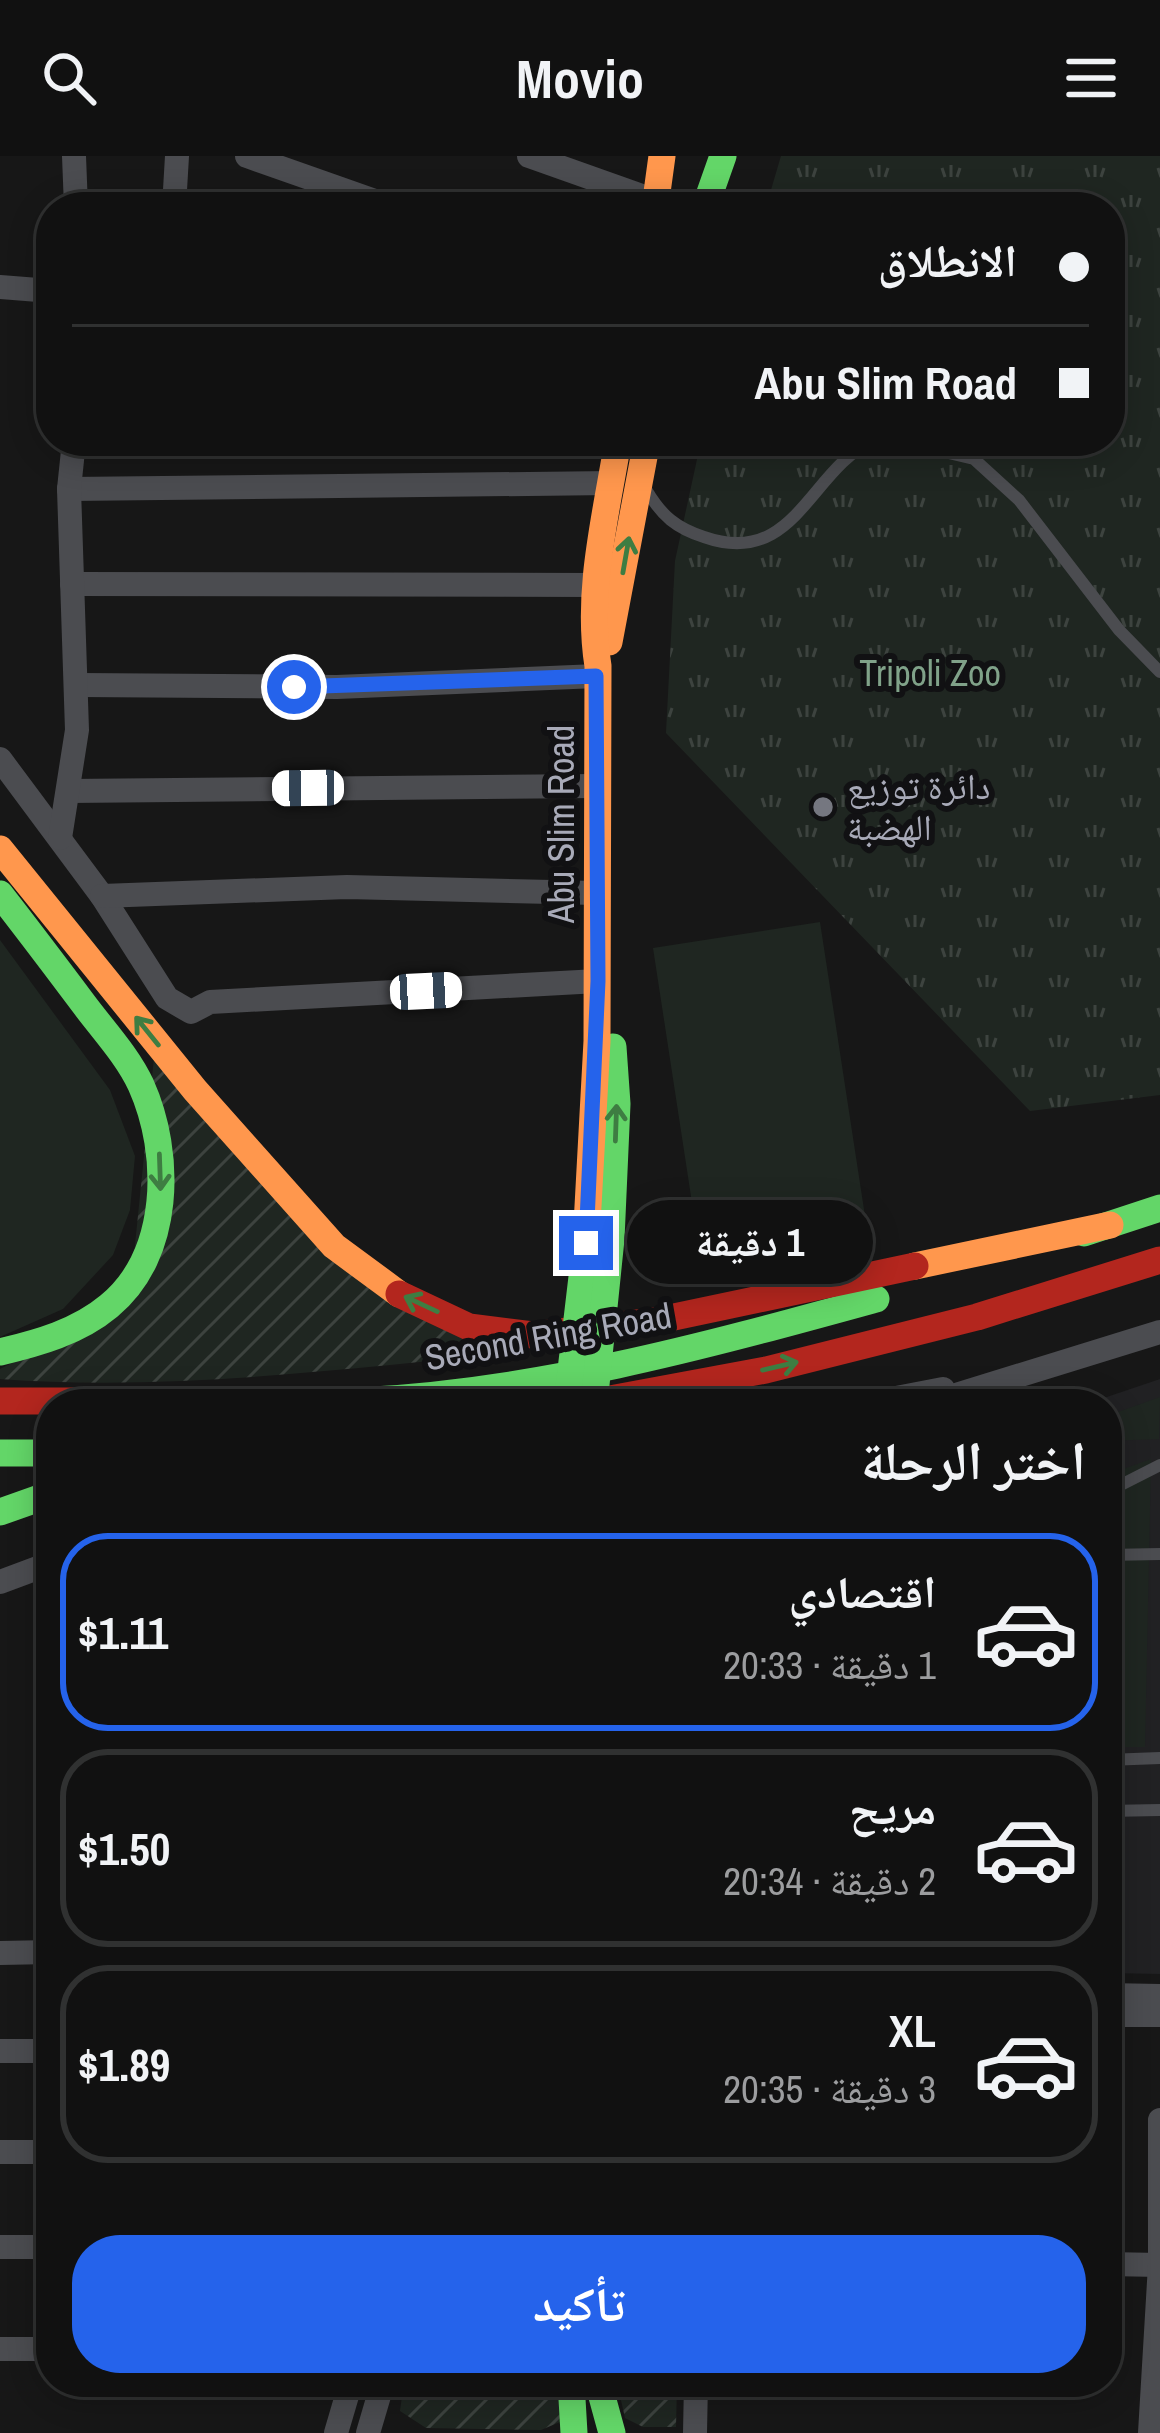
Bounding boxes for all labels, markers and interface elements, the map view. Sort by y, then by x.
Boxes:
text: Movio [516,42,644,115]
icon: search [36,45,102,111]
icon: menu [1058,45,1124,111]
text: الانطلاق [878,230,1017,291]
text: Abu Slim Road [755,352,1017,413]
one-way arrow [616,536,638,575]
park label: Tripoli Zoo [859,649,1001,697]
route start [267,660,321,714]
street label: Abu Slim Road [537,725,585,924]
place label: دائرة توزيع الهضبة [847,762,990,851]
car [272,769,344,807]
marker: دائرة توزيع الهضبة [810,794,836,820]
car [389,971,463,1011]
one-way arrow [135,1016,161,1048]
one-way arrow [605,1104,628,1143]
one-way arrow [149,1152,172,1191]
callout: 1 دقيقة [628,1201,874,1285]
route end [559,1216,613,1270]
text: 1 دقيقة [696,1216,804,1268]
street label: Second Ring Road [421,1291,675,1381]
one-way arrow [404,1292,440,1314]
one-way arrow [760,1354,798,1376]
text: اختر الرحلة [861,1424,1086,1497]
text: اقتصادي [789,1561,936,1622]
icon: car [972,1578,1080,1686]
text: $1.11 [78,1602,168,1663]
text: 1 دقيقة · 20:33 [723,1639,936,1691]
text: مريح [849,1777,936,1838]
icon: car [972,1794,1080,1902]
text: $1.50 [78,1818,170,1879]
text: 2 دقيقة · 20:34 [723,1855,936,1907]
text: XL [889,2000,936,2061]
icon: car [972,2010,1080,2118]
text: $1.89 [78,2034,170,2095]
text: 3 دقيقة · 20:35 [723,2063,936,2115]
button: تأكيد [72,2235,1086,2373]

